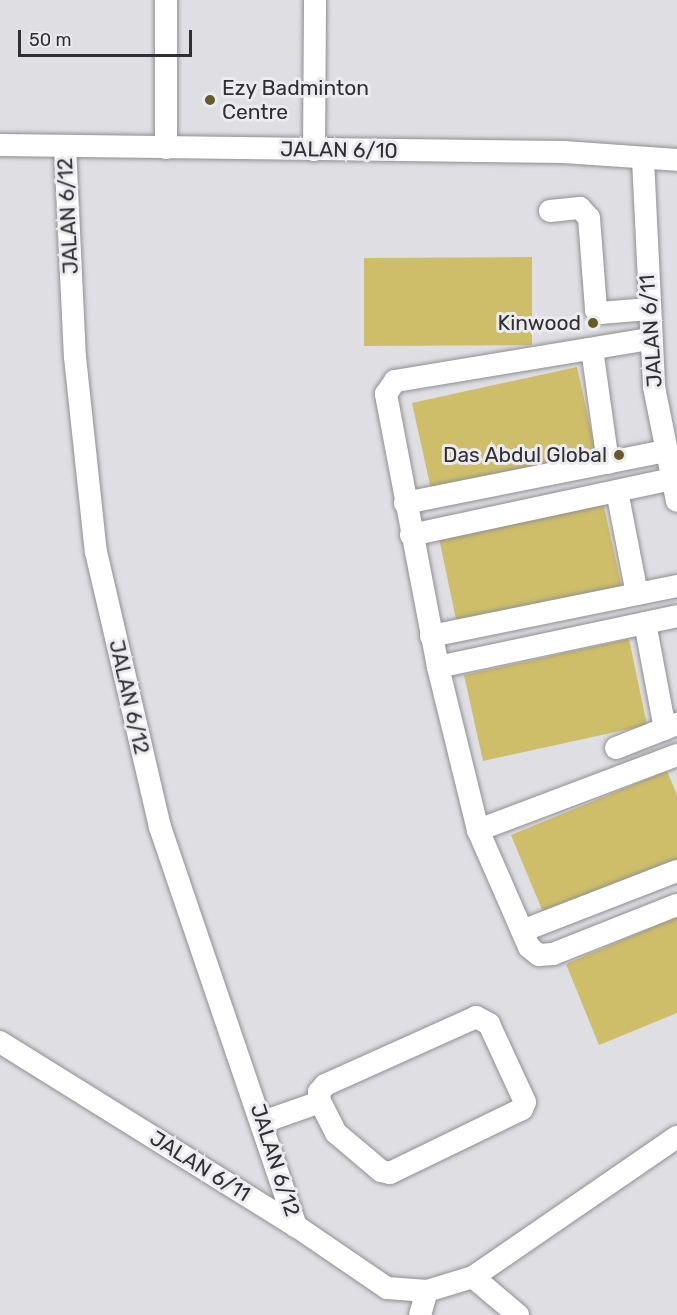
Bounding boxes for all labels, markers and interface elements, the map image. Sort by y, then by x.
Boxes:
scale bar [21,18,195,56]
text: 50 m [29,29,72,51]
place label: Ezy Badminton Centre [222,75,370,125]
marker: Ezy Badminton Centre [203,93,217,107]
street label: JALAN 6/10 [280,136,398,164]
street label: JALAN 6/12 [52,157,84,275]
street label: JALAN 6/11 [634,274,668,388]
place label: Kinwood [498,310,581,336]
marker: Kinwood [586,316,600,330]
place label: Das Abdul Global [442,442,607,468]
marker: Das Abdul Global [612,448,626,462]
street label: JALAN 6/12 [104,637,154,757]
street label: JALAN 6/12 [245,1101,305,1219]
street label: JALAN 6/11 [145,1125,255,1207]

